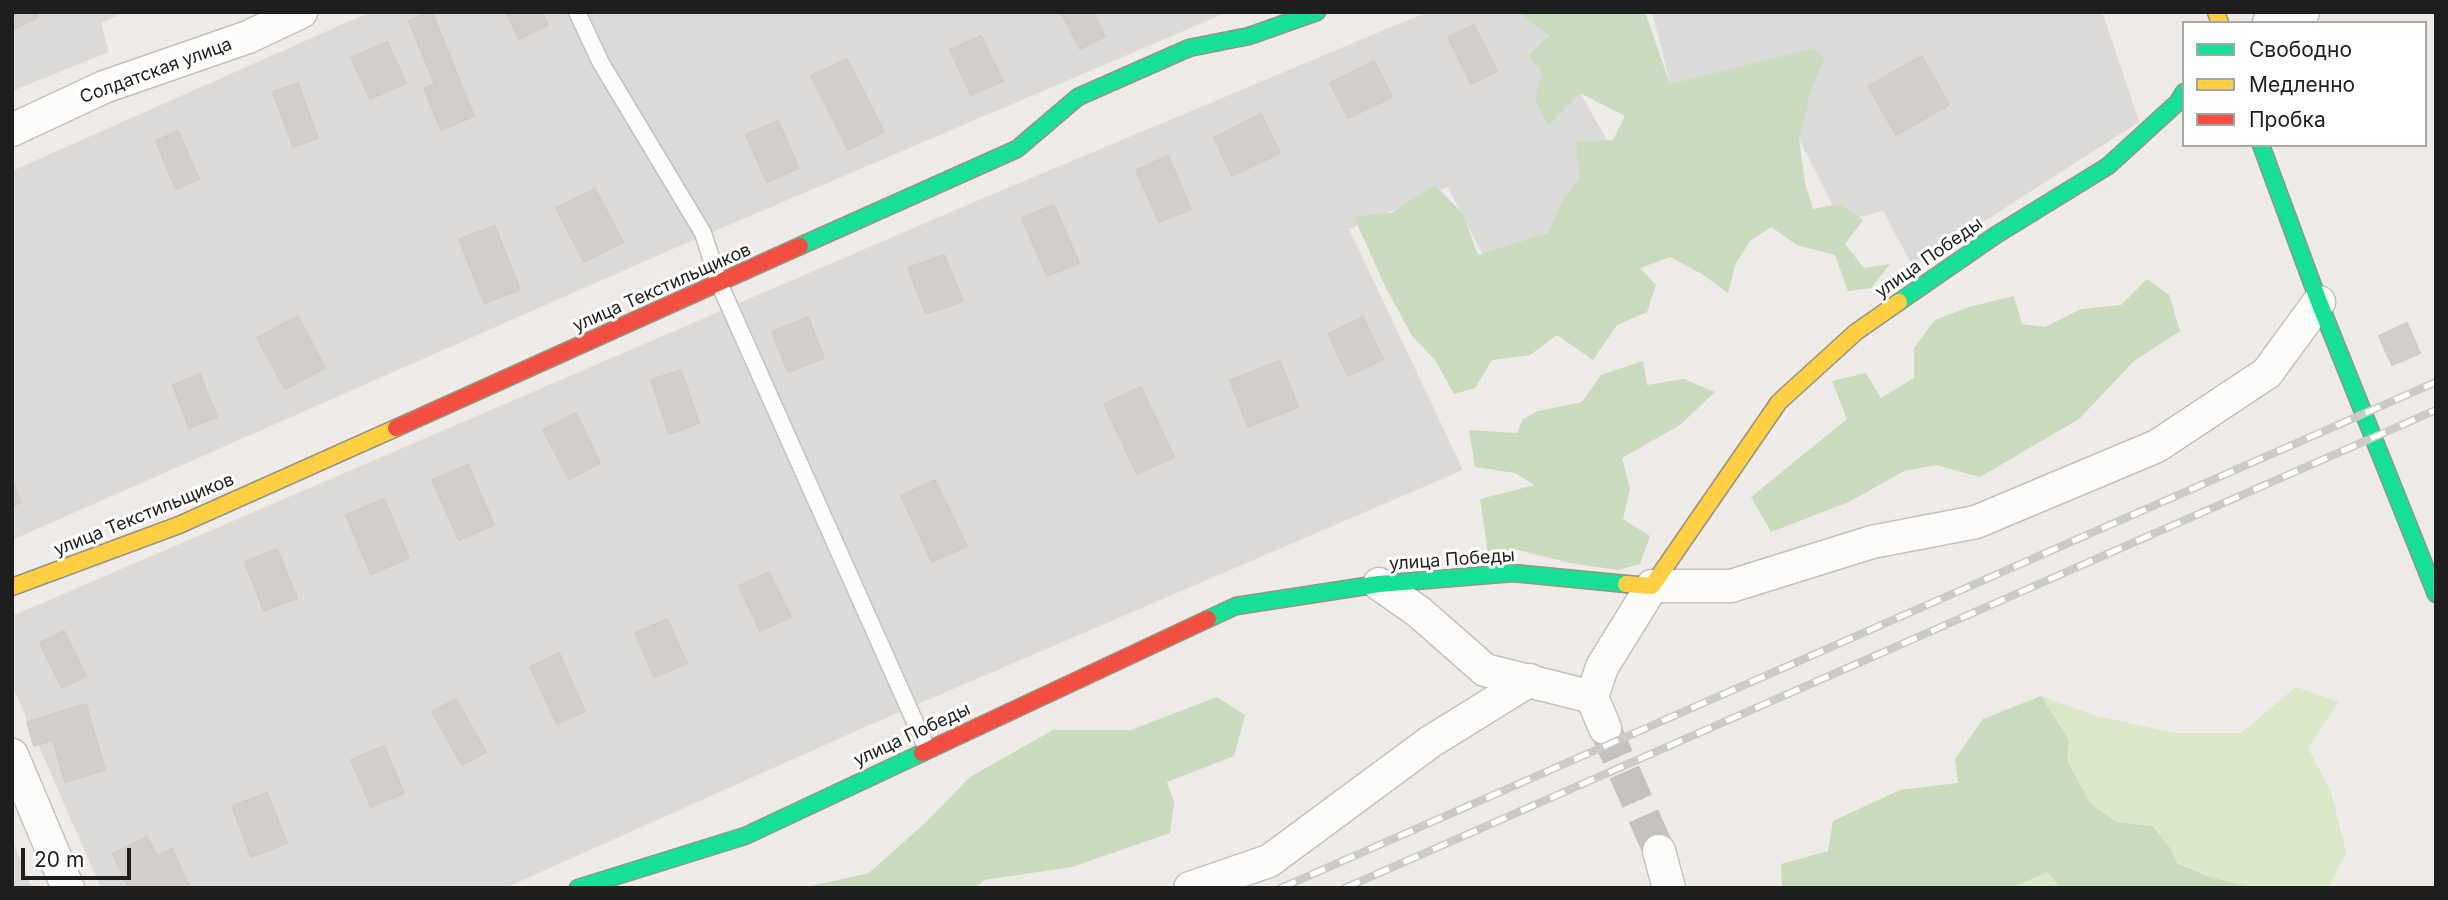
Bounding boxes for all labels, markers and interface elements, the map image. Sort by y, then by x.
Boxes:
legend [2182,21,2427,147]
street label: Солдатская улица [77,33,235,109]
text: Свободно [2249,37,2352,62]
text: Медленно [2249,72,2355,97]
text: Пробка [2249,107,2326,132]
street label: улица Победы [1871,213,1987,303]
street label: улица Текстильщиков [570,239,754,337]
street label: улица Текстильщиков [51,469,237,561]
street label: улица Победы [1388,545,1516,575]
street label: улица Победы [850,699,974,771]
scale bar [24,834,135,878]
text: 20 m [34,847,84,872]

